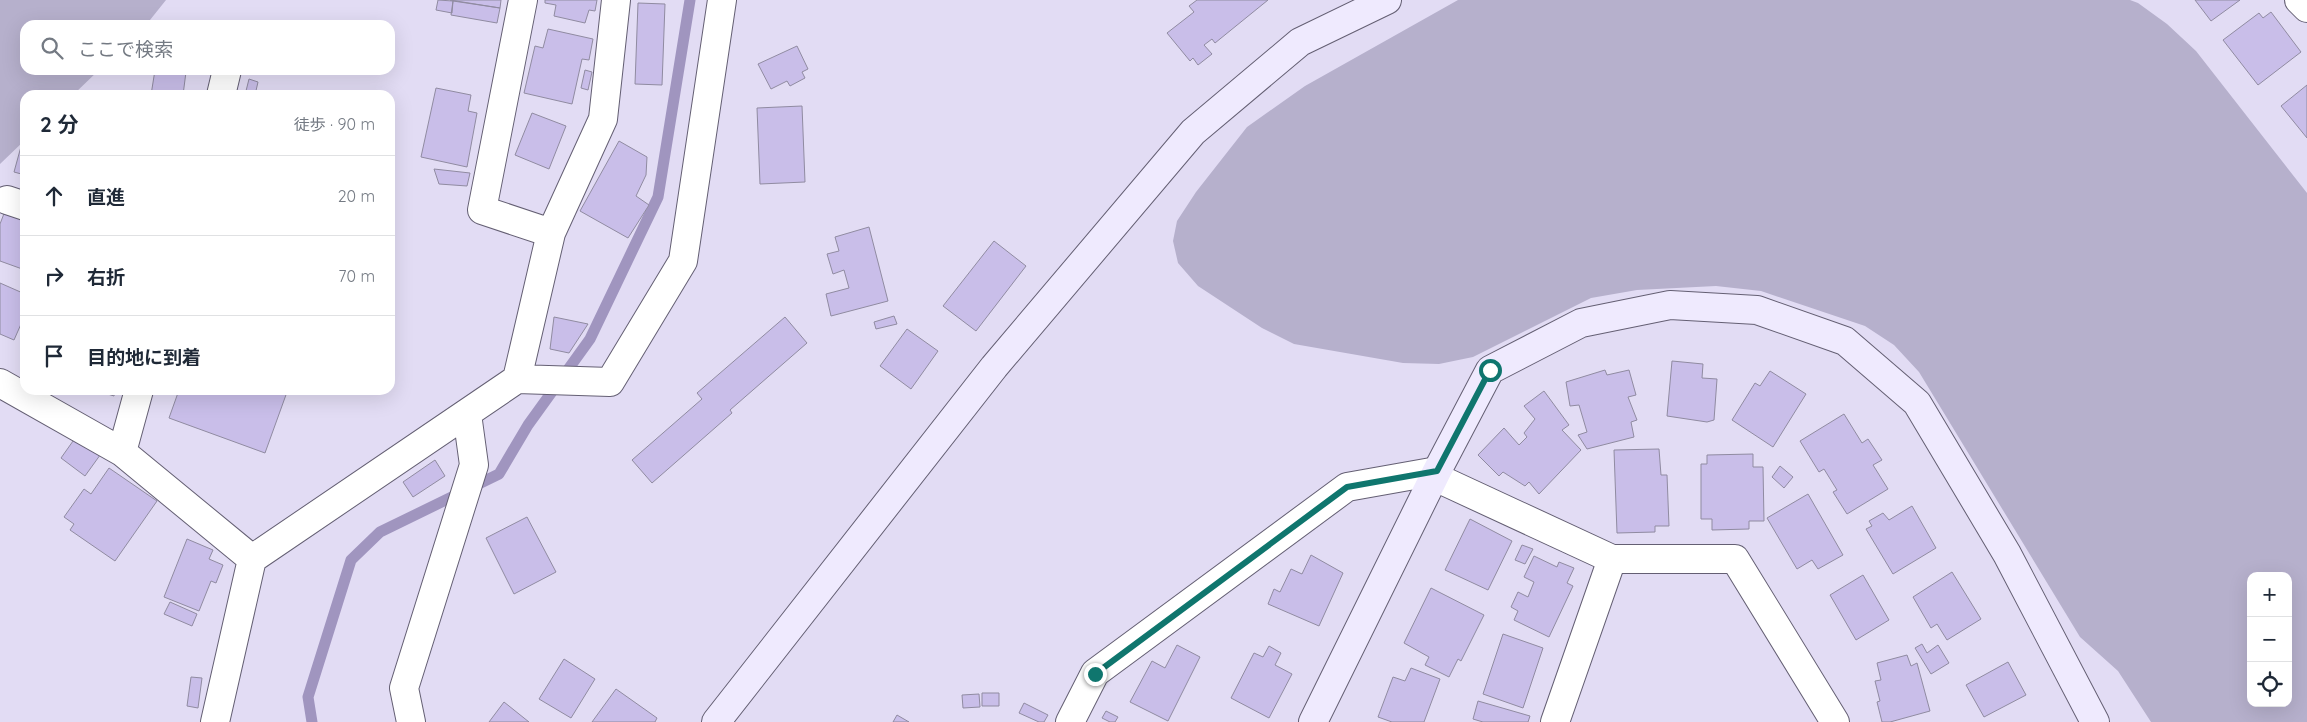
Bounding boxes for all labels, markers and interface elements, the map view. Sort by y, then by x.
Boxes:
search box [20,20,395,75]
icon: search [38,34,66,62]
text: ここで検索 [78,37,173,61]
text: 2 分 [40,111,79,137]
text: 徒歩 · 90 m [294,114,375,134]
icon: ahead [40,182,68,210]
text: 直進 [87,185,125,209]
text: 20 m [338,186,375,206]
icon: right [40,262,68,290]
text: 右折 [87,265,125,289]
text: 70 m [338,266,375,286]
icon: arrive [40,342,68,370]
text: 目的地に到着 [87,345,201,369]
route start [1479,359,1502,382]
map controls [2247,572,2292,707]
button: + [2247,572,2292,617]
button: − [2247,617,2292,662]
button: locate [2247,662,2292,707]
route end [1084,663,1107,686]

